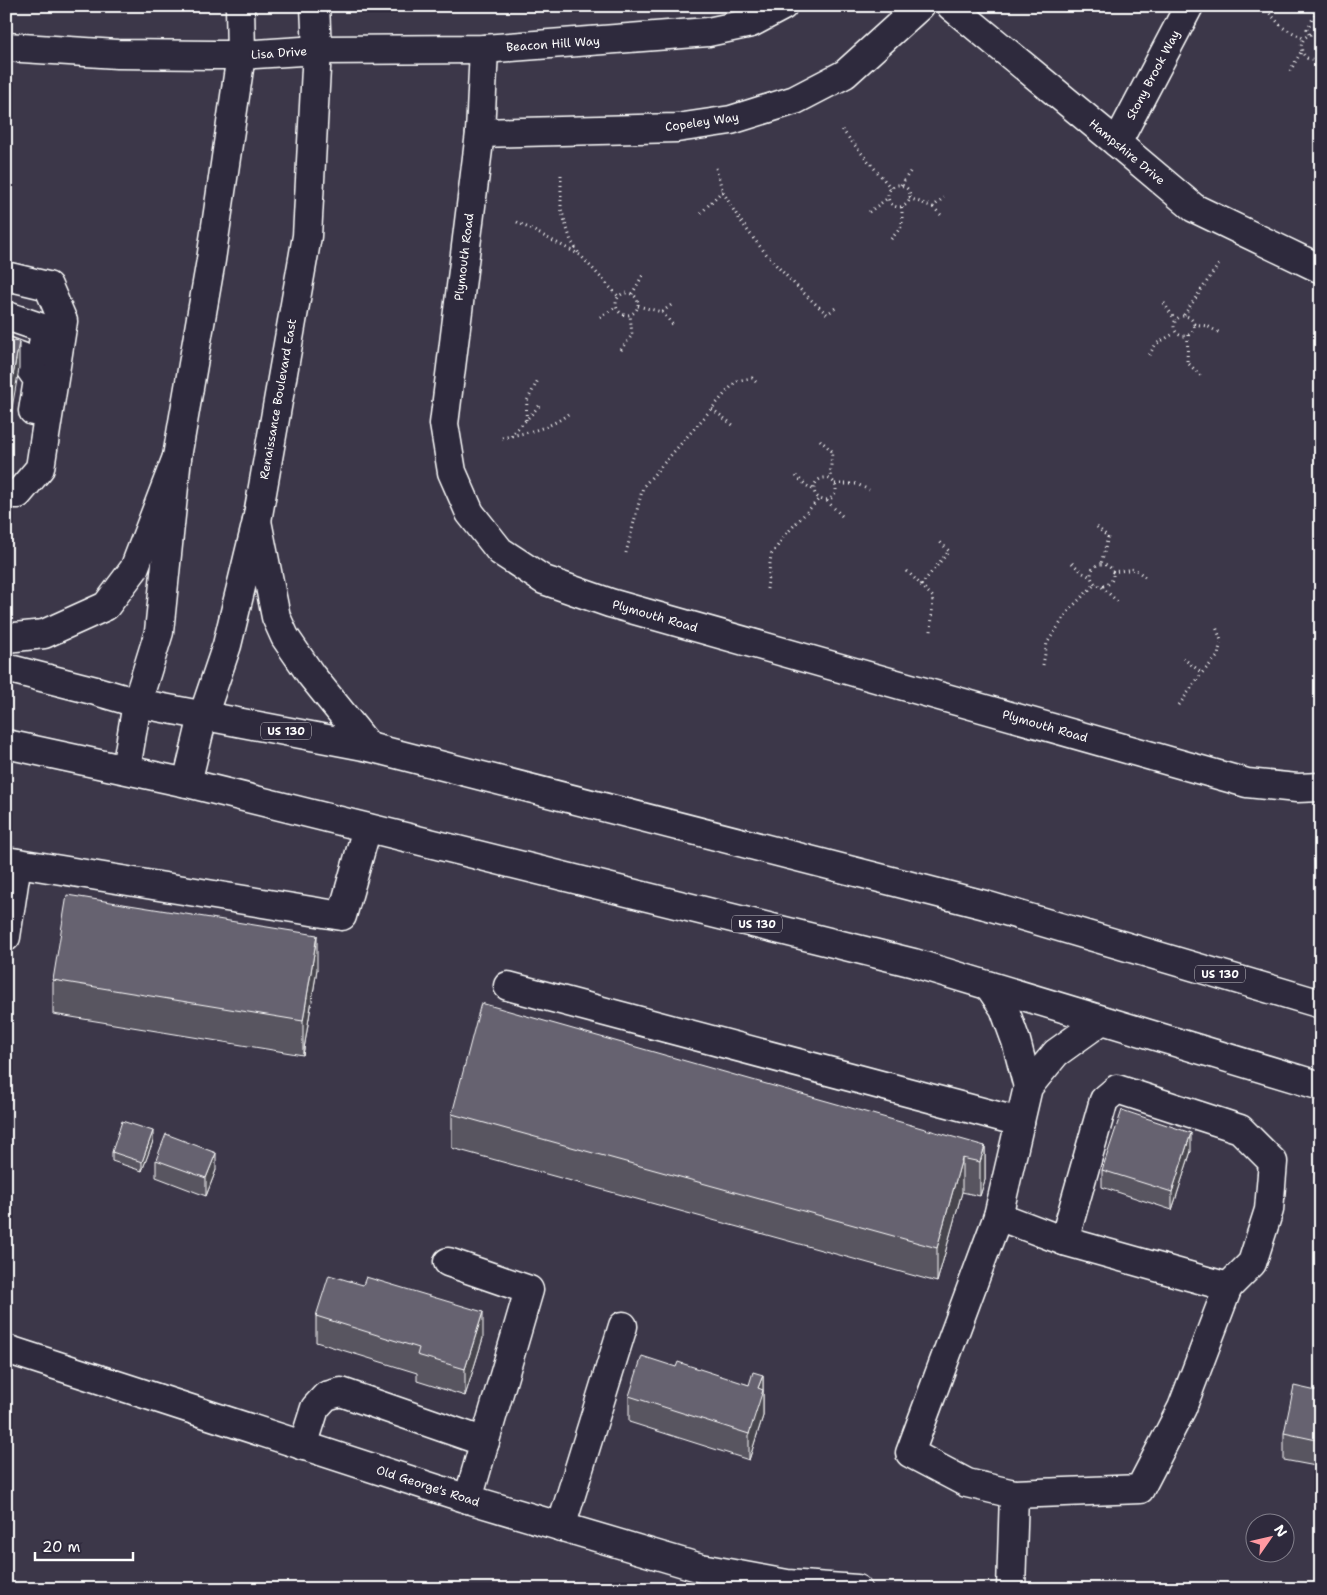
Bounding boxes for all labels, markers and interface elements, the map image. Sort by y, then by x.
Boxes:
street label: Stony Brook Way [1123,27,1184,123]
street label: Beacon Hill Way [506,33,601,55]
street label: Lisa Drive [250,43,308,63]
street label: Copeley Way [664,109,740,135]
street label: Hampshire Drive [1086,115,1169,189]
street label: Plymouth Road [451,212,477,302]
street label: Renaissance Boulevard East [256,317,300,481]
street label: Plymouth Road [610,596,700,636]
street label: Plymouth Road [1000,706,1090,746]
road number: US 130 [261,722,311,739]
road number: US 130 [732,916,782,932]
road number: US 130 [1195,966,1245,982]
street label: Old George's Road [374,1462,482,1510]
north arrow [1244,1512,1294,1562]
text: N [1270,1521,1291,1540]
scale bar [35,1530,132,1562]
text: 20 m [42,1537,81,1557]

